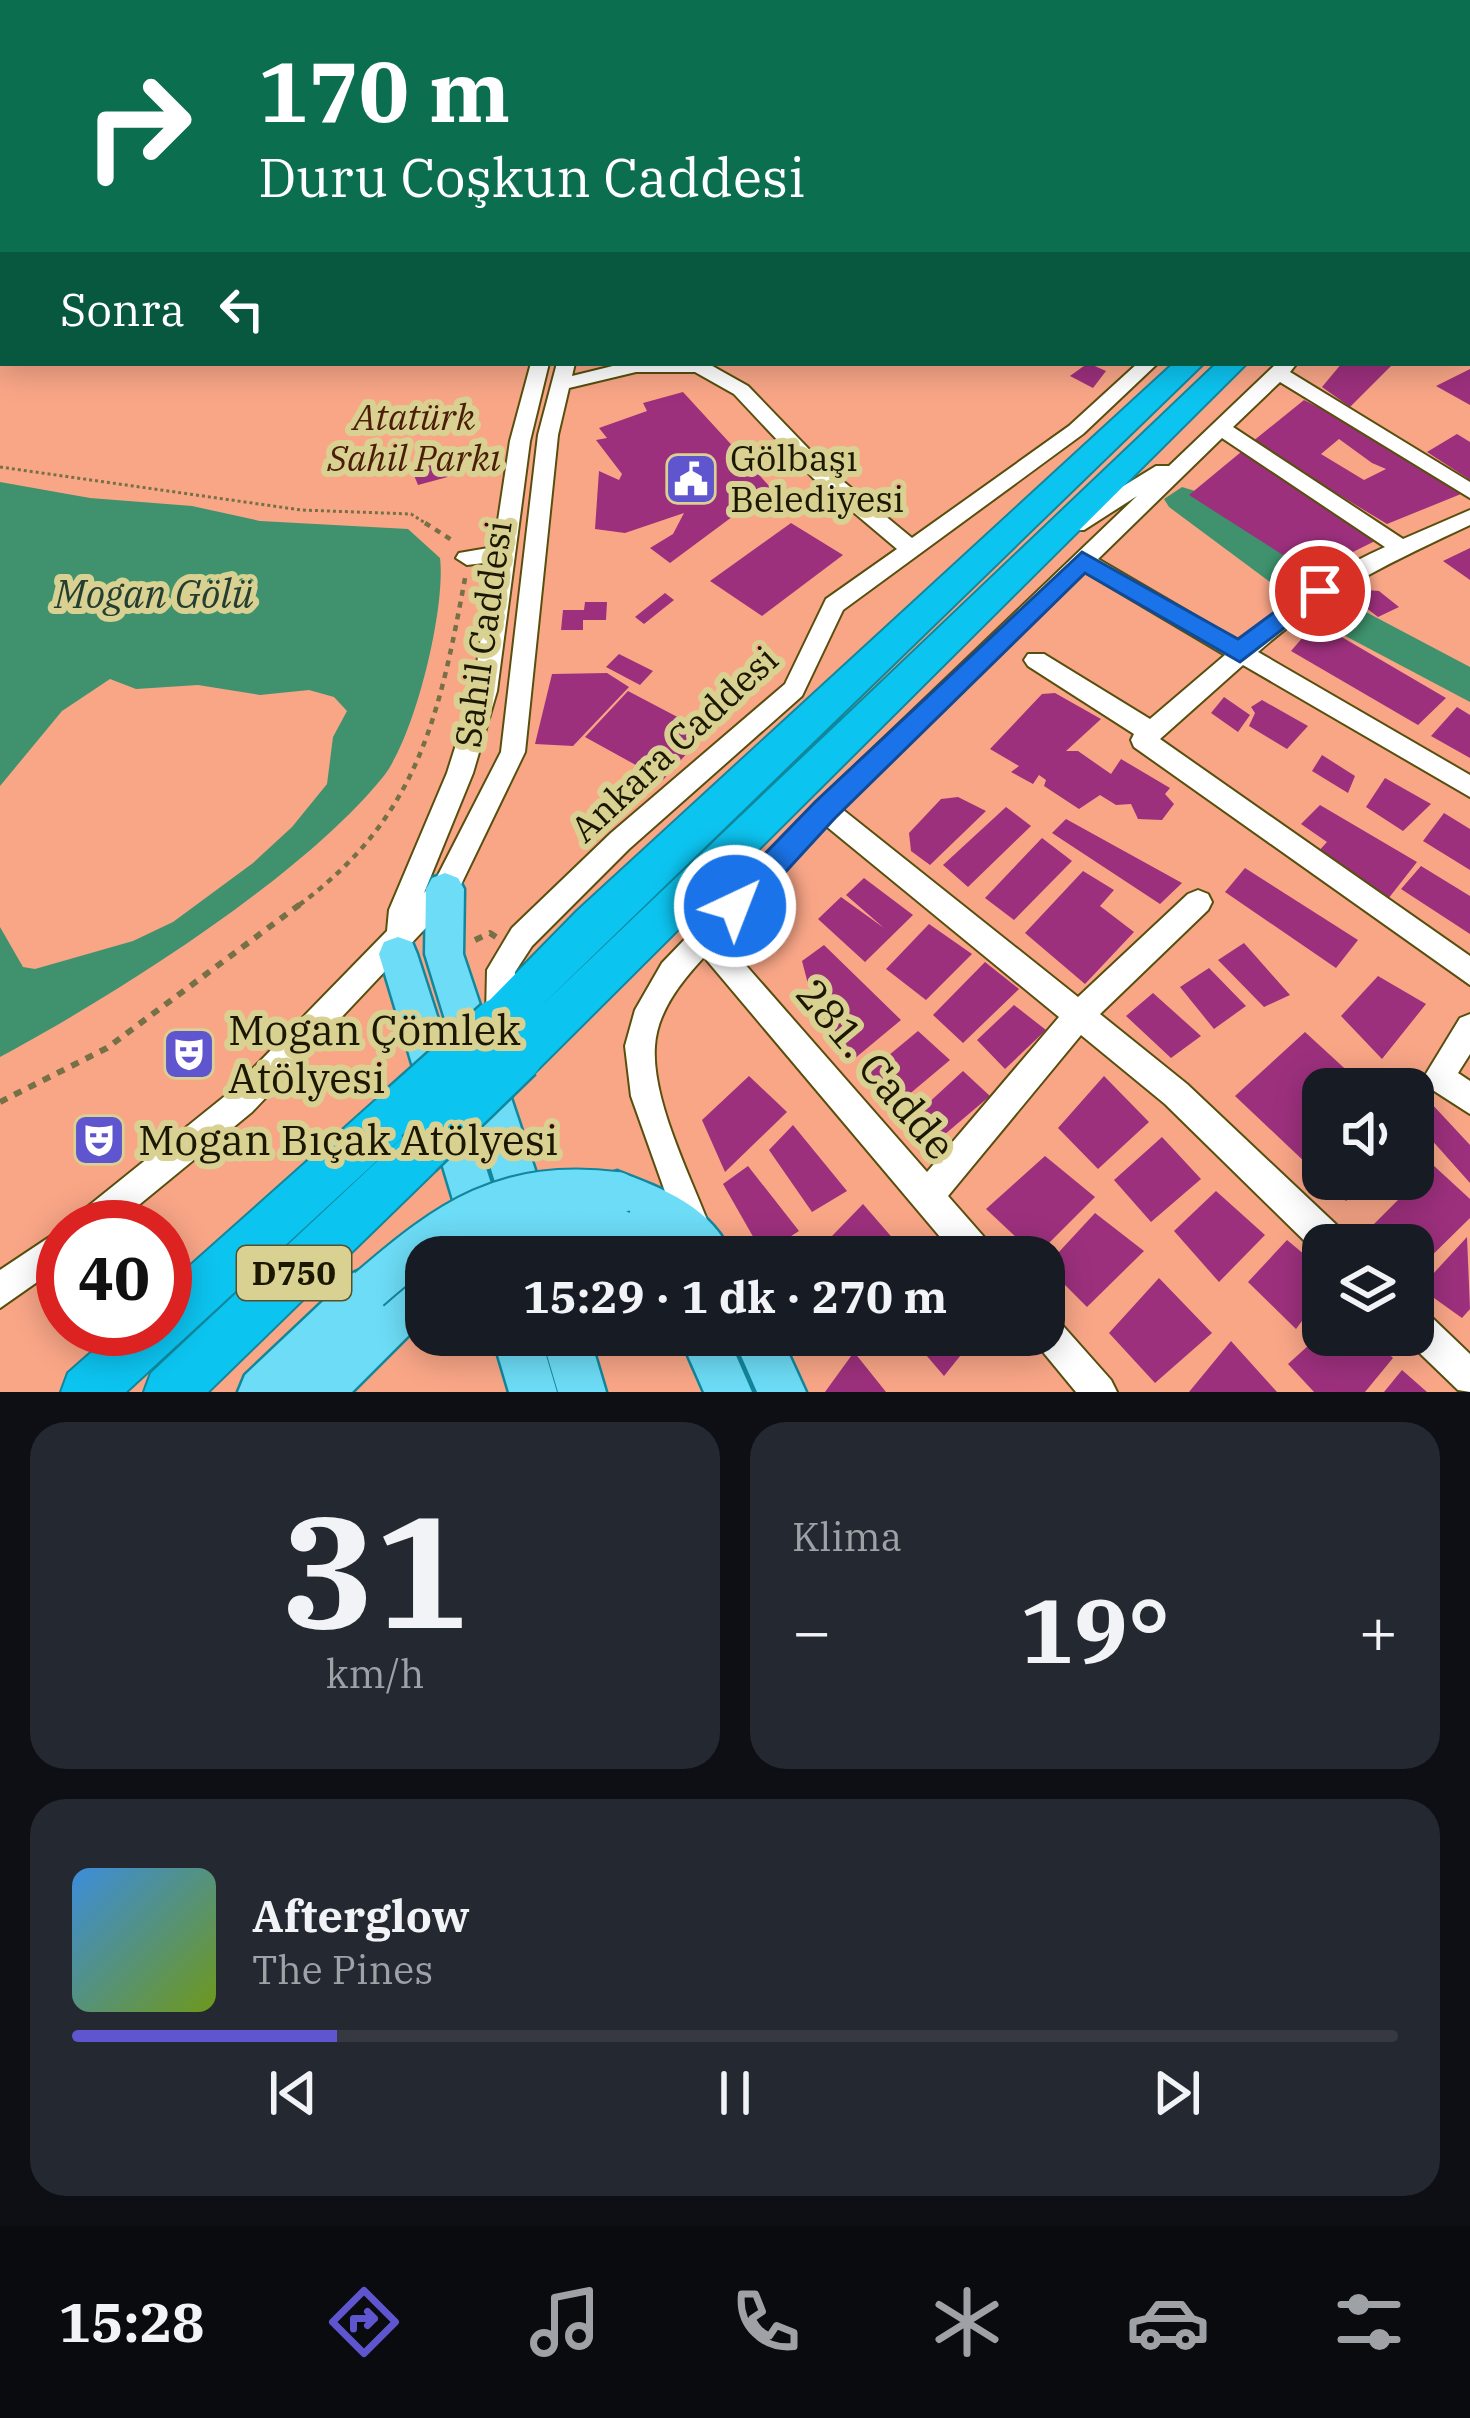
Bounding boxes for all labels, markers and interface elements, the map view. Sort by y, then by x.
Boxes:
text: 170 m [258,36,510,145]
icon: right [60,48,216,204]
text: Duru Coşkun Caddesi [258,142,805,212]
icon: left [209,276,275,342]
text: Sonra [60,280,185,338]
park label: Atatürk Sahil Parkı [326,393,501,481]
place label: Gölbaşı Belediyesi [730,434,904,522]
public building icon: Gölbaşı Belediyesi [663,451,719,507]
street label: Sahil Caddesi [443,518,522,750]
pin [1269,540,1371,642]
icon: arrive [1287,558,1353,624]
water label: Mogan Gölü [53,568,254,619]
street label: Ankara Caddesi [560,635,787,852]
position arrow [672,843,798,969]
street label: 281. Cadde [785,967,968,1171]
place label: Mogan Çömlek Atölyesi [228,1002,521,1105]
theatre icon: Mogan Çömlek Atölyesi [161,1026,217,1082]
map controls [1302,1068,1434,1356]
button: sound [1302,1068,1434,1200]
theatre icon: Mogan Bıçak Atölyesi [71,1112,127,1168]
place label: Mogan Bıçak Atölyesi [138,1112,558,1167]
speed limit sign: 40 [36,1200,192,1356]
button: layers [1302,1224,1434,1356]
road number: D750 [237,1246,351,1300]
text: 15:29 · 1 dk · 270 m [523,1267,947,1325]
text: 31 [281,1468,469,1671]
text: Klima [792,1511,902,1562]
text: 19° [1020,1571,1170,1688]
text: − [792,1587,832,1673]
text: + [1358,1587,1398,1673]
text: km/h [326,1648,424,1699]
text: Afterglow [252,1886,470,1944]
text: The Pines [252,1944,433,1995]
icon: previous [260,2060,326,2126]
icon: pause [702,2060,768,2126]
icon: next [1144,2060,1210,2126]
icon: directions [322,2280,406,2364]
icon: music [523,2280,607,2364]
icon: phone [724,2280,808,2364]
icon: climate [925,2280,1009,2364]
icon: car [1126,2280,1210,2364]
icon: filters [1327,2280,1411,2364]
text: 15:28 [59,2287,205,2357]

